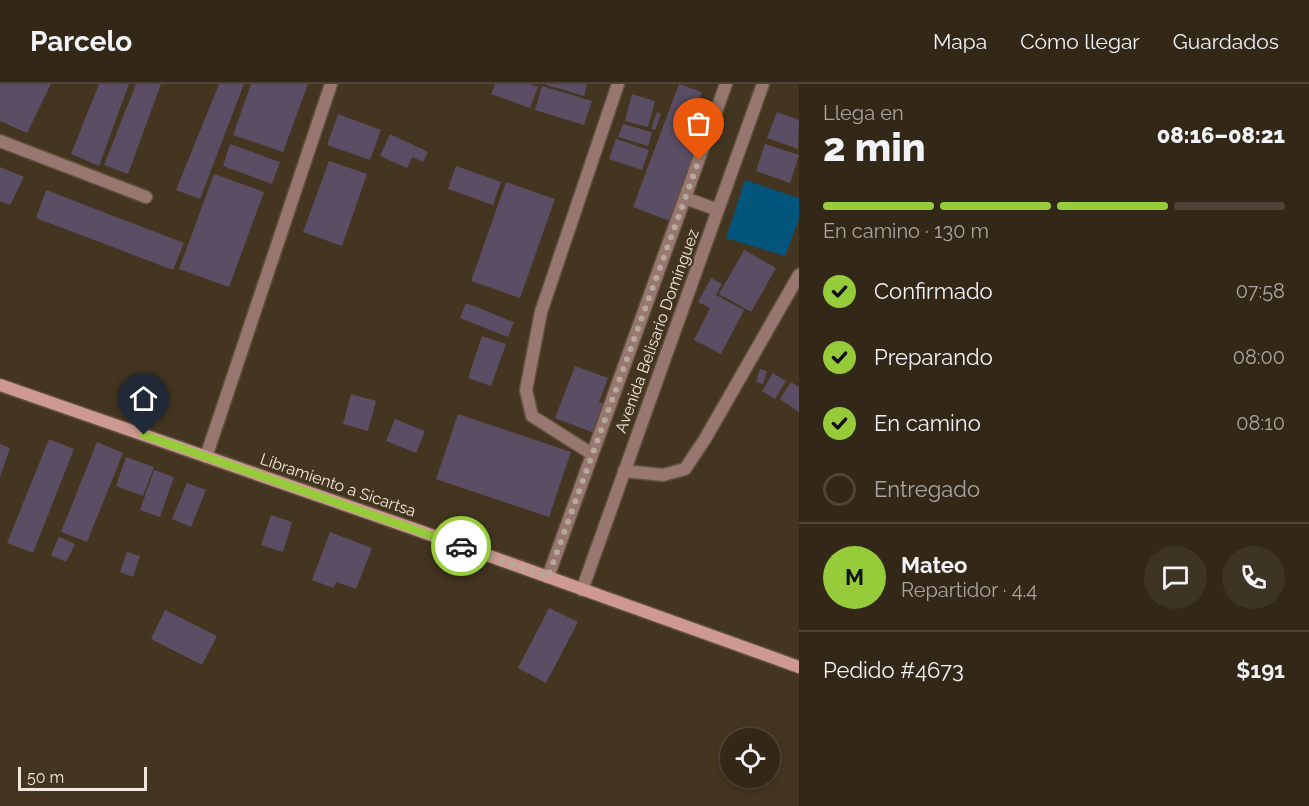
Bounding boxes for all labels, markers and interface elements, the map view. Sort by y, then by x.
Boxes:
text: Parcelo [30,25,132,58]
text: Mapa [933,29,987,54]
text: Cómo llegar [1020,29,1140,54]
text: Guardados [1173,29,1279,54]
pin [673,98,724,160]
text: Llega en [823,101,904,125]
icon: bag [682,107,715,140]
text: 08:16–08:21 [1157,122,1285,148]
text: 2 min [823,124,926,170]
text: En camino · 130 m [823,219,989,243]
street label: Avenida Belisario Domínguez [611,226,703,436]
icon: check [823,275,856,308]
text: Confirmado [874,278,993,304]
text: 07:58 [1236,279,1285,303]
icon: check [823,341,856,374]
text: Preparando [874,344,993,370]
text: 08:00 [1233,345,1285,369]
pin [118,373,169,435]
icon: home [127,382,160,415]
icon: check [823,407,856,440]
text: En camino [874,410,981,436]
text: 08:10 [1236,411,1285,435]
street label: Libramiento a Sicartsa [258,449,418,521]
text: Entregado [874,476,980,502]
courier [431,516,491,576]
icon: car [445,530,478,563]
button: chat [1144,546,1207,609]
button: phone [1222,546,1285,609]
text: Mateo [901,552,967,578]
text: M [845,564,864,590]
text: Repartidor · 4.4 [901,578,1037,602]
text: Pedido #4673 [823,657,964,683]
text: $191 [1236,657,1285,683]
map controls [720,728,780,788]
button: locate [720,728,780,788]
scale bar [18,764,147,792]
text: 50 m [27,768,64,787]

